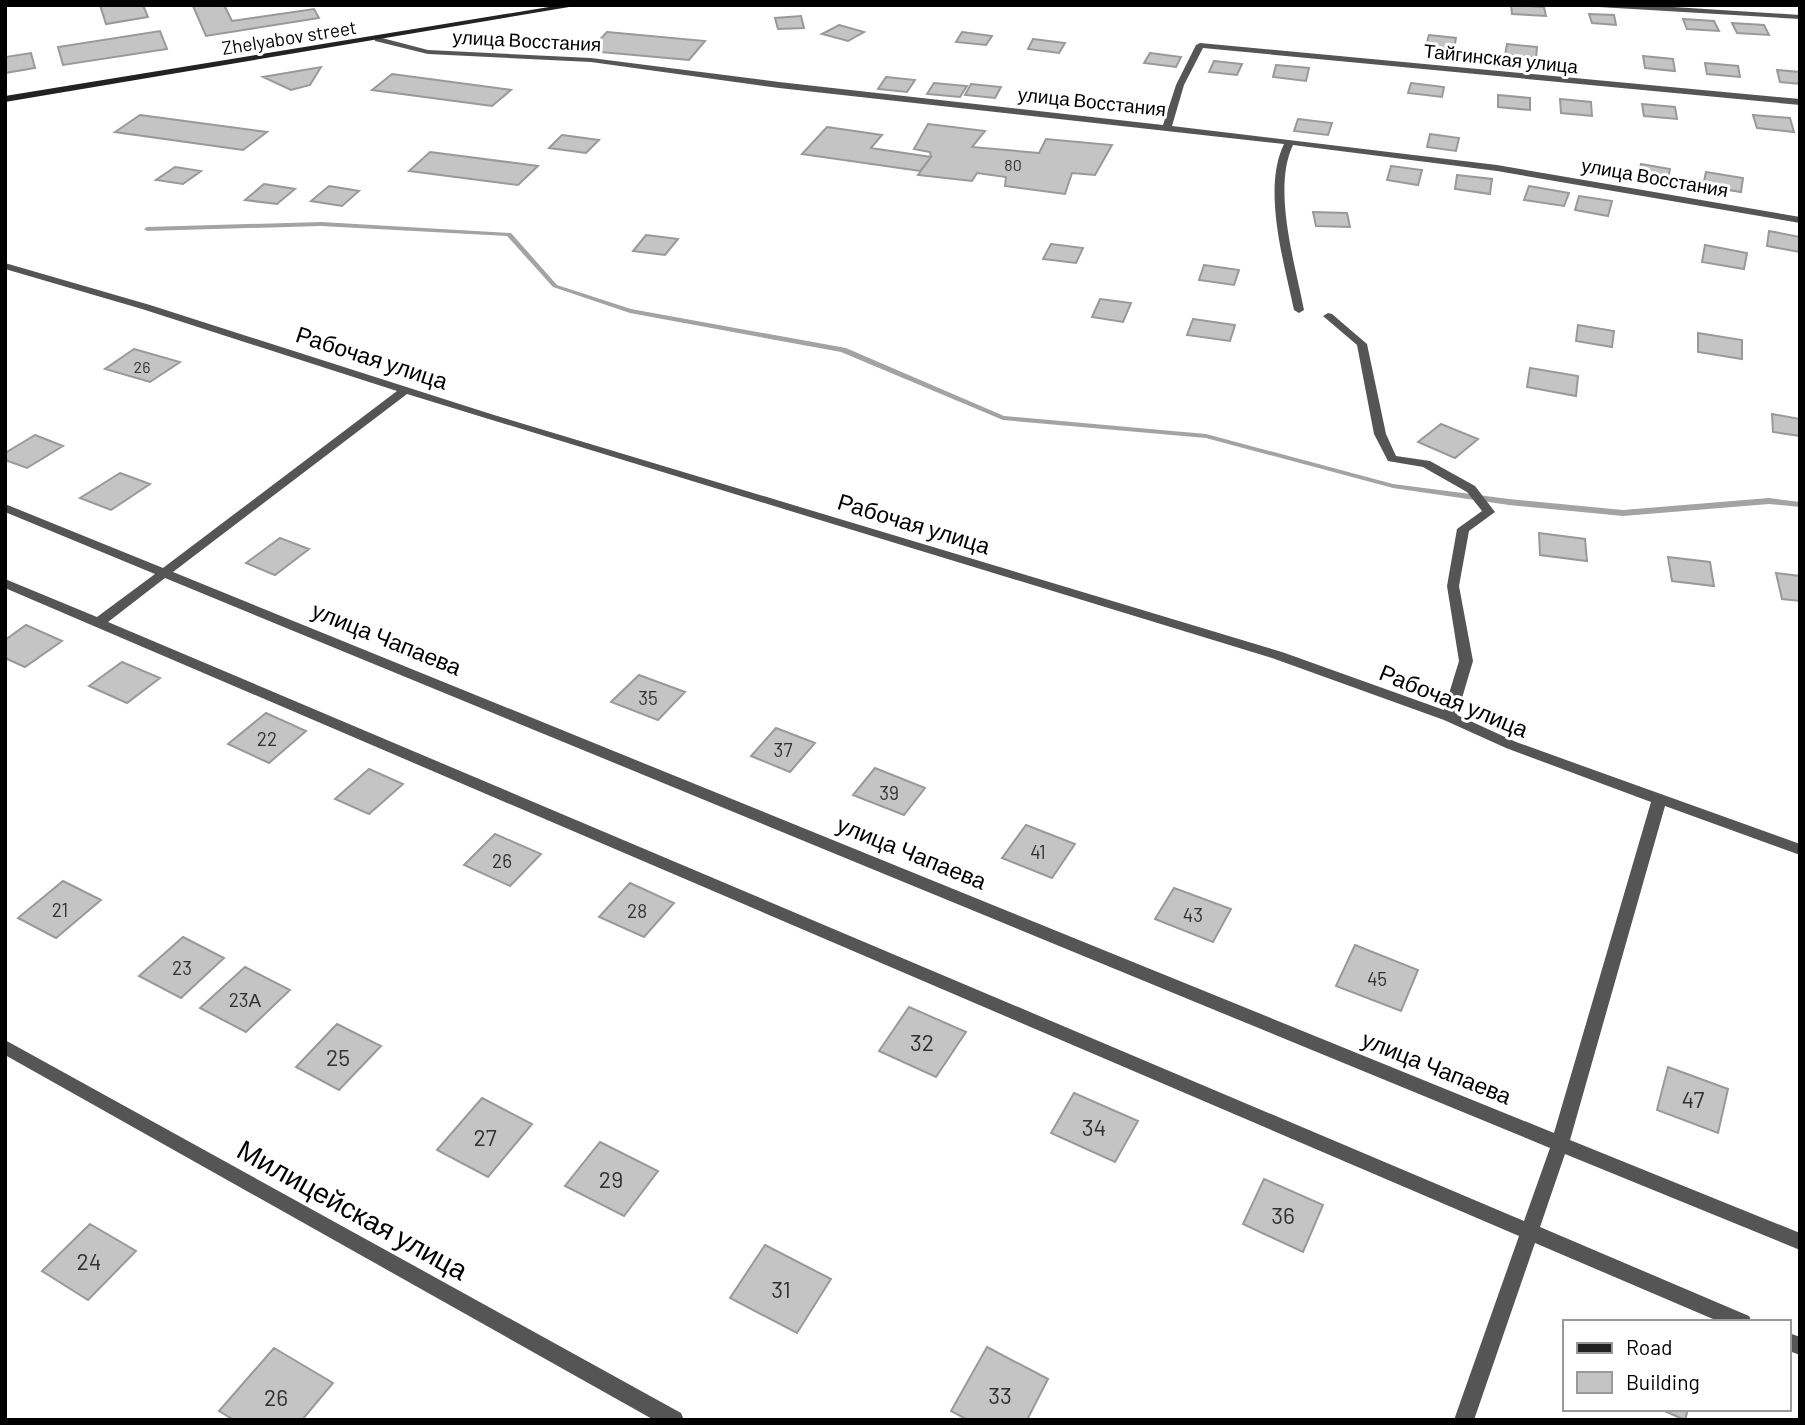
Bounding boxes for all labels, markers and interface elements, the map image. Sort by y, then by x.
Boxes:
street label: Zhelyabov street [220,15,358,59]
street label: улица Восстания [452,25,602,55]
street label: Тайгинская улица [1423,38,1580,78]
street label: улица Восстания [1017,82,1167,120]
street label: улица Восстания [1580,153,1730,201]
house number: 80 [1004,155,1022,174]
street label: Рабочая улица [293,319,452,395]
house number: 26 [134,357,150,376]
street label: Рабочая улица [834,487,994,560]
street label: улица Чапаева [308,595,466,681]
street label: Рабочая улица [1376,657,1533,743]
house number: 35 [638,686,658,709]
house number: 22 [257,727,277,750]
house number: 37 [774,738,792,761]
house number: 39 [879,781,899,804]
street label: улица Чапаева [833,809,991,895]
house number: 41 [1030,840,1046,863]
house number: 26 [492,849,512,872]
house number: 21 [52,898,68,921]
house number: 28 [627,899,647,922]
house number: 43 [1183,903,1203,926]
house number: 23 [172,956,192,979]
house number: 45 [1367,967,1387,990]
house number: 23А [229,988,262,1011]
street label: улица Чапаева [1358,1024,1516,1110]
house number: 32 [910,1028,934,1056]
house number: 25 [326,1043,350,1071]
house number: 47 [1682,1085,1705,1113]
house number: 34 [1082,1113,1106,1141]
house number: 27 [473,1123,497,1151]
street label: Милицейская улица [232,1132,474,1287]
house number: 29 [599,1165,623,1193]
house number: 36 [1271,1201,1295,1229]
house number: 24 [76,1247,102,1275]
house number: 31 [771,1275,791,1303]
legend [1563,1320,1791,1411]
text: Road [1626,1334,1672,1359]
text: Building [1626,1369,1700,1394]
house number: 33 [988,1381,1012,1409]
house number: 26 [264,1383,288,1411]

